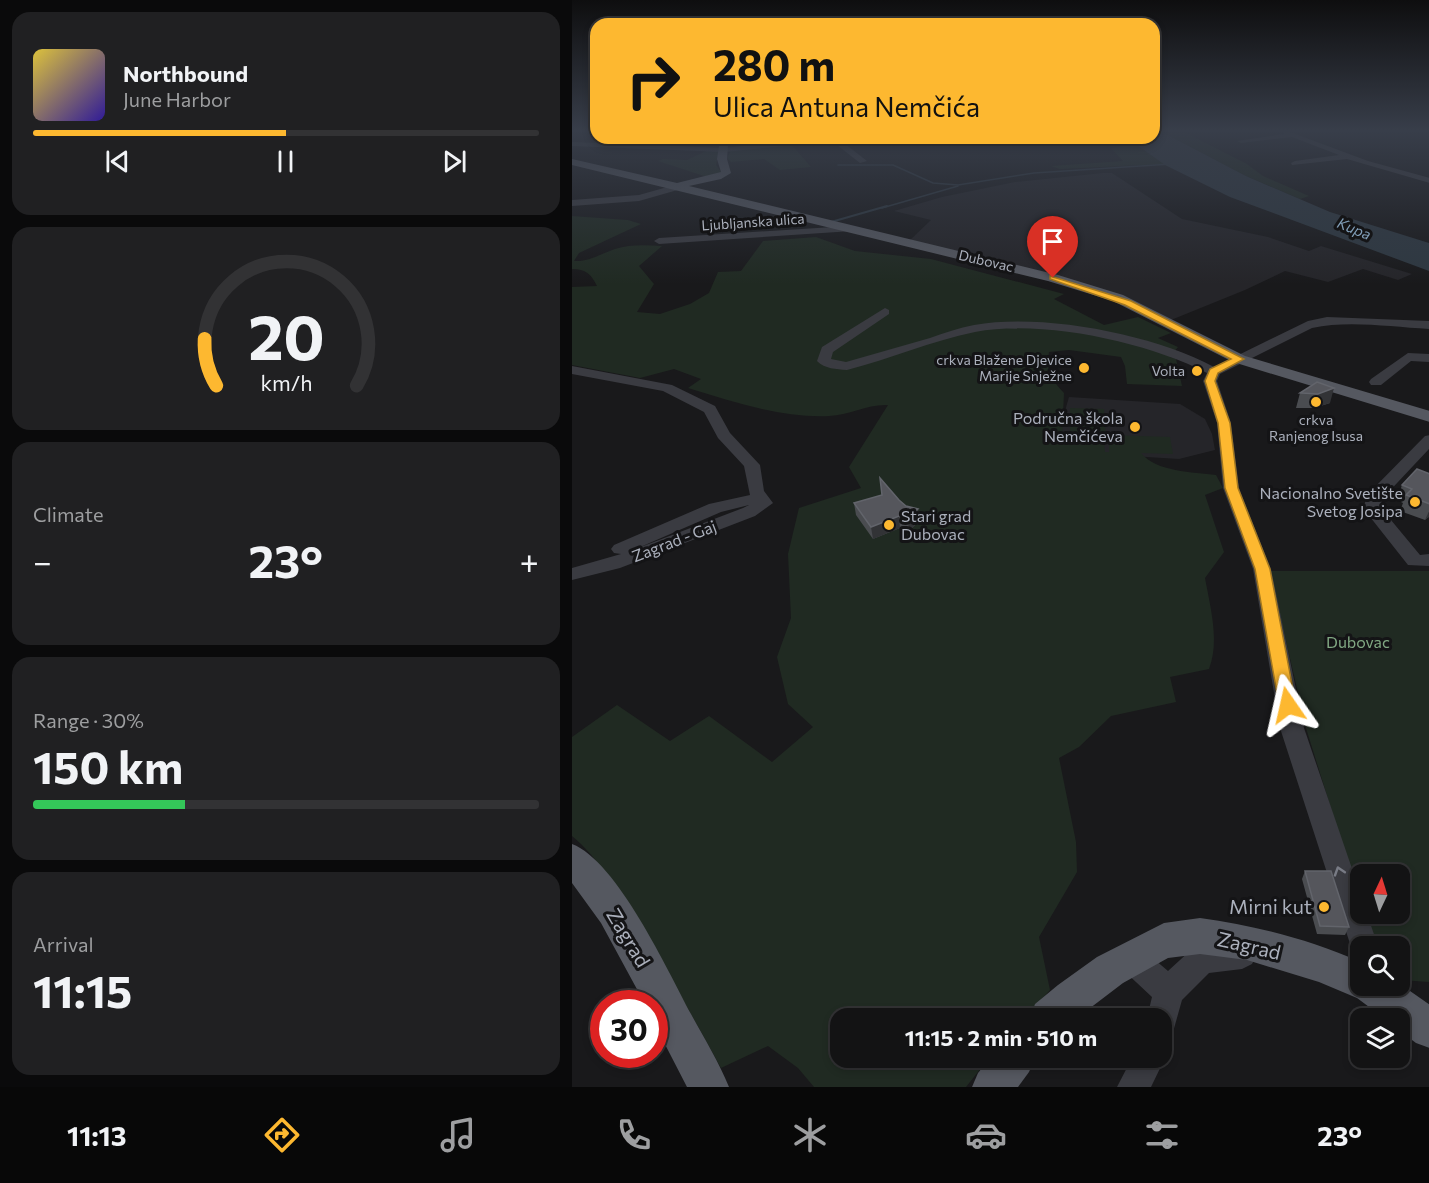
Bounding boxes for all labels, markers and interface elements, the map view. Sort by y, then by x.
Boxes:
text: 280 m [713,38,835,90]
icon: right [614,42,692,120]
text: Northbound [123,60,248,87]
text: June Harbor [123,87,231,111]
text: Ulica Antuna Nemčića [713,90,980,123]
icon: previous [101,145,134,178]
icon: pause [269,145,302,178]
icon: next [438,145,471,178]
street label: Ljubljanska ulica [701,209,805,234]
water label: Kupa [1335,213,1374,243]
pin [1027,216,1078,278]
icon: arrive [1036,225,1069,258]
street label: Dubovac [957,246,1015,275]
text: 20 [248,297,324,373]
place label: crkva Blažene Djevice Marije Snježne [936,351,1072,384]
marker: crkva Blažene Djevice Marije Snježne [1077,361,1091,375]
place label: Volta [1151,362,1185,379]
marker: Volta [1190,364,1204,378]
text: km/h [260,369,312,395]
marker: crkva Ranjenog Isusa [1309,395,1323,409]
place label: Područna škola Nemčićeva [1013,408,1123,445]
place label: crkva Ranjenog Isusa [1269,411,1363,444]
marker: Područna škola Nemčićeva [1128,420,1142,434]
place label: Nacionalno Svetište Svetog Josipa [1260,483,1403,520]
marker: Nacionalno Svetište Svetog Josipa [1408,495,1422,509]
text: Climate [33,502,103,526]
place label: Stari grad Dubovac [901,506,971,543]
street label: Zagrad - Gaj [629,516,719,565]
marker: Stari grad Dubovac [882,518,896,532]
text: 23° [249,532,323,587]
text: − [33,540,52,581]
text: + [520,540,539,581]
park label: Dubovac [1326,632,1390,651]
position arrow [1256,673,1320,737]
text: Range · 30% [33,708,144,732]
text: 150 km [33,738,183,793]
north arrow [1350,864,1410,924]
map controls [1350,864,1410,1068]
one-way arrow [1334,866,1347,877]
place label: Mirni kut [1229,894,1312,918]
marker: Mirni kut [1317,900,1331,914]
street label: Zagrad [602,904,656,971]
street label: Zagrad [1215,926,1283,964]
text: Arrival [33,932,94,956]
button: search [1350,936,1410,996]
text: 11:15 [33,962,132,1017]
speed limit sign: 30 [590,990,668,1068]
button: layers [1350,1008,1410,1068]
text: 11:15 · 2 min · 510 m [905,1024,1097,1051]
icon: directions [261,1114,303,1156]
icon: music [437,1114,479,1156]
icon: phone [613,1114,655,1156]
icon: climate [789,1114,831,1156]
icon: car [965,1114,1007,1156]
icon: filters [1141,1114,1183,1156]
text: 11:13 [67,1119,127,1152]
text: 23° [1317,1119,1362,1152]

